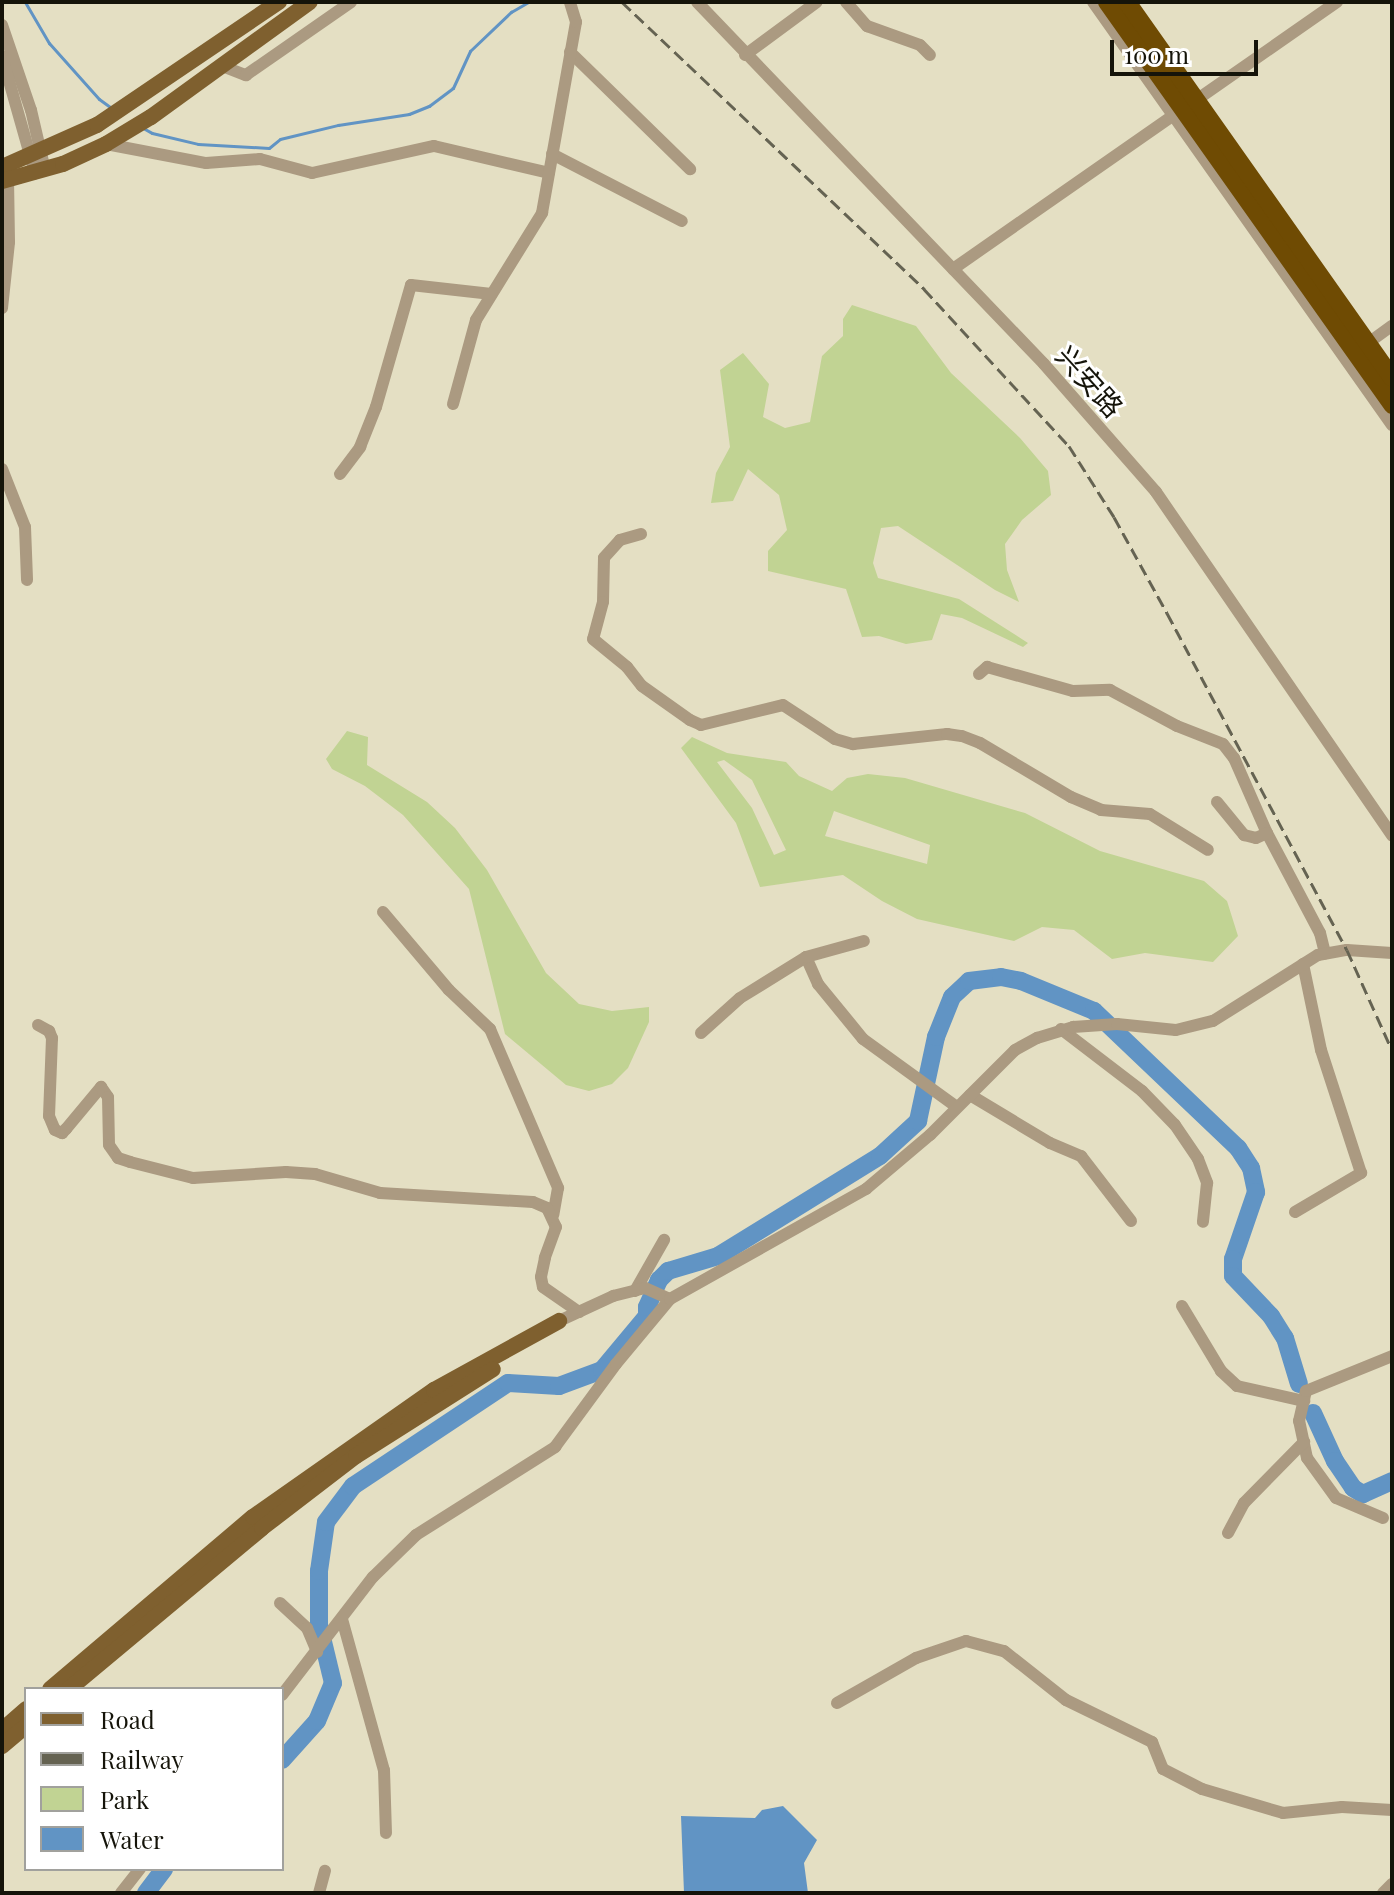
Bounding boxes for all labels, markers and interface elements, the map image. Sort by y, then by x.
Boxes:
scale bar [1114,24,1262,74]
text: 100 m [1124,38,1189,70]
street label: 兴安路 [1049,339,1131,423]
legend [24,1687,284,1871]
text: Road [100,1703,155,1735]
text: Railway [100,1743,184,1775]
text: Park [100,1783,149,1815]
text: Water [100,1823,164,1855]

